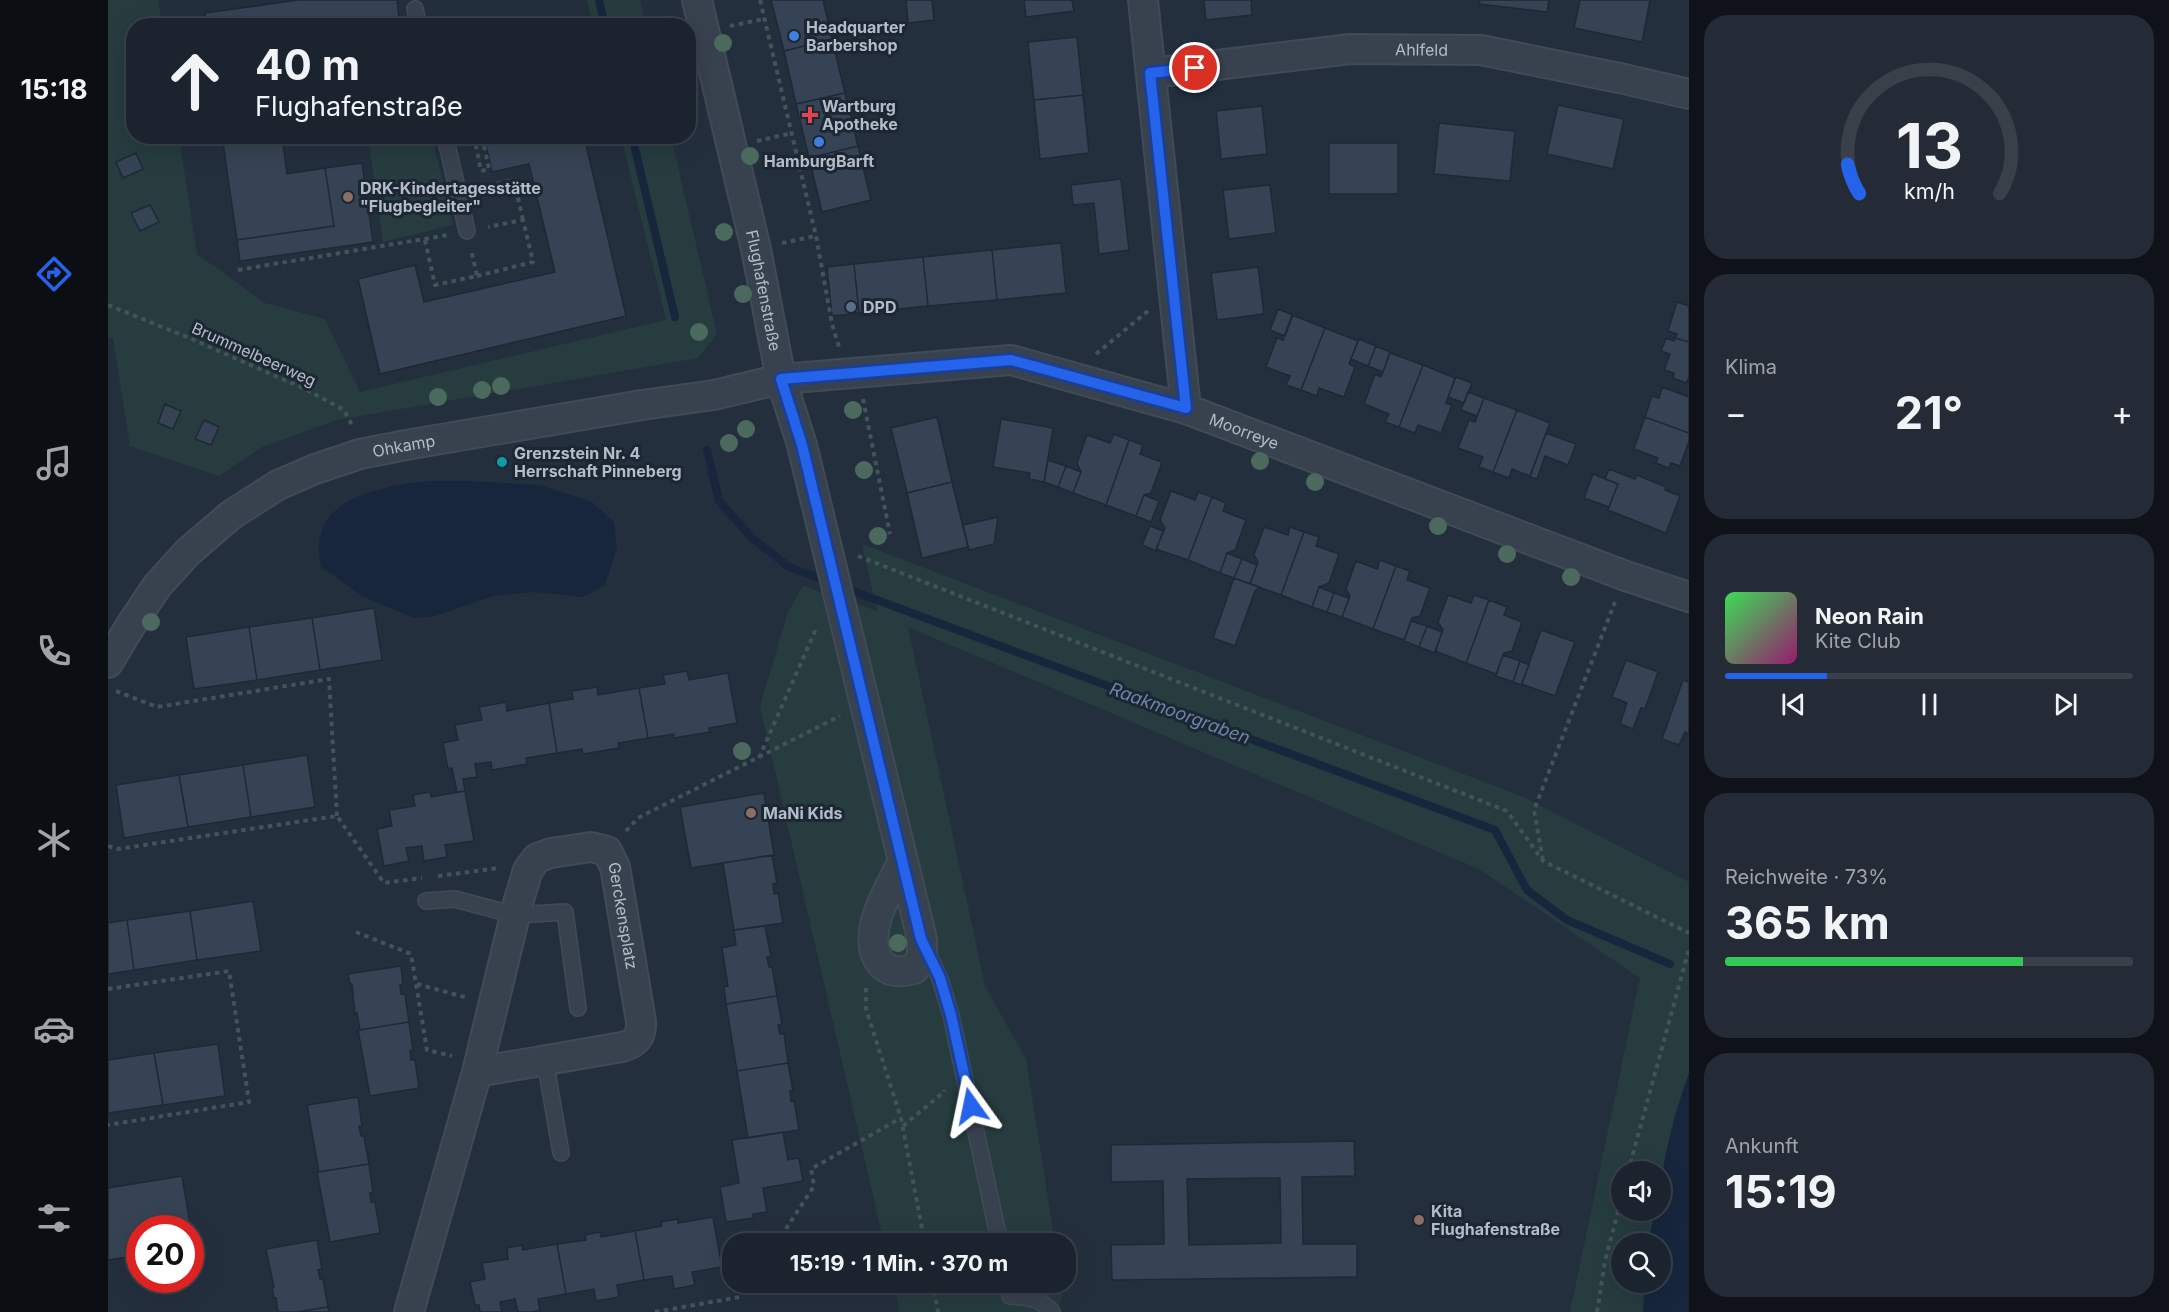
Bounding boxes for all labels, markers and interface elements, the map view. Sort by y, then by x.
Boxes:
place label: Headquarter Barbershop [806,17,905,55]
marker: Headquarter Barbershop [787,29,801,43]
text: 40 m [255,39,360,90]
street label: Ahlfeld [1395,39,1448,60]
icon: ahead [156,42,234,120]
pin [1169,42,1220,93]
icon: arrive [1178,51,1211,84]
text: 15:18 [20,73,88,106]
text: Flughafenstraße [255,90,463,123]
place label: Wartburg Apotheke [822,96,898,134]
marker: Wartburg Apotheke [803,108,817,122]
text: 13 [1895,108,1963,183]
marker: HamburgBarft [812,135,826,149]
place label: HamburgBarft [764,151,874,171]
place label: DRK-Kindertagesstätte "Flugbegleiter" [360,178,541,216]
text: km/h [1904,179,1954,205]
marker: DRK-Kindertagesstätte "Flugbegleiter" [341,190,355,204]
street label: Flughafenstraße [742,228,785,353]
icon: directions [33,253,75,295]
place label: DPD [863,297,896,317]
marker: DPD [844,300,858,314]
street label: Brummelbeerweg [189,318,319,390]
text: Klima [1725,355,1777,379]
text: 21° [1895,385,1963,440]
text: − [1725,393,1747,433]
text: + [2111,393,2133,433]
street label: Moorreye [1207,409,1282,453]
street label: Ohkamp [371,430,436,461]
icon: music [33,442,75,484]
place label: Grenzstein Nr. 4 Herrschaft Pinneberg [514,443,682,481]
marker: Grenzstein Nr. 4 Herrschaft Pinneberg [495,455,509,469]
text: Neon Rain [1815,603,1924,629]
text: Kite Club [1815,629,1901,653]
icon: phone [33,630,75,672]
water label: Raakmoorgraben [1107,678,1253,748]
icon: previous [1777,688,1810,721]
icon: pause [1913,688,1946,721]
icon: next [2049,688,2082,721]
place label: MaNi Kids [763,803,843,823]
marker: MaNi Kids [744,806,758,820]
icon: climate [33,819,75,861]
street label: Gerckensplatz [604,861,642,971]
text: Reichweite · 73% [1725,865,1888,889]
text: 365 km [1725,895,1890,950]
icon: car [33,1008,75,1050]
position arrow [939,1074,1003,1138]
text: Ankunft [1725,1134,1799,1158]
map controls [1611,1161,1671,1293]
button: sound [1611,1161,1671,1221]
text: 15:19 [1725,1164,1837,1219]
icon: filters [33,1197,75,1239]
place label: Kita Flughafenstraße [1431,1201,1560,1239]
marker: Kita Flughafenstraße [1412,1213,1426,1227]
speed limit sign: 20 [126,1215,204,1293]
button: search [1611,1233,1671,1293]
text: 15:19 · 1 Min. · 370 m [790,1250,1008,1276]

